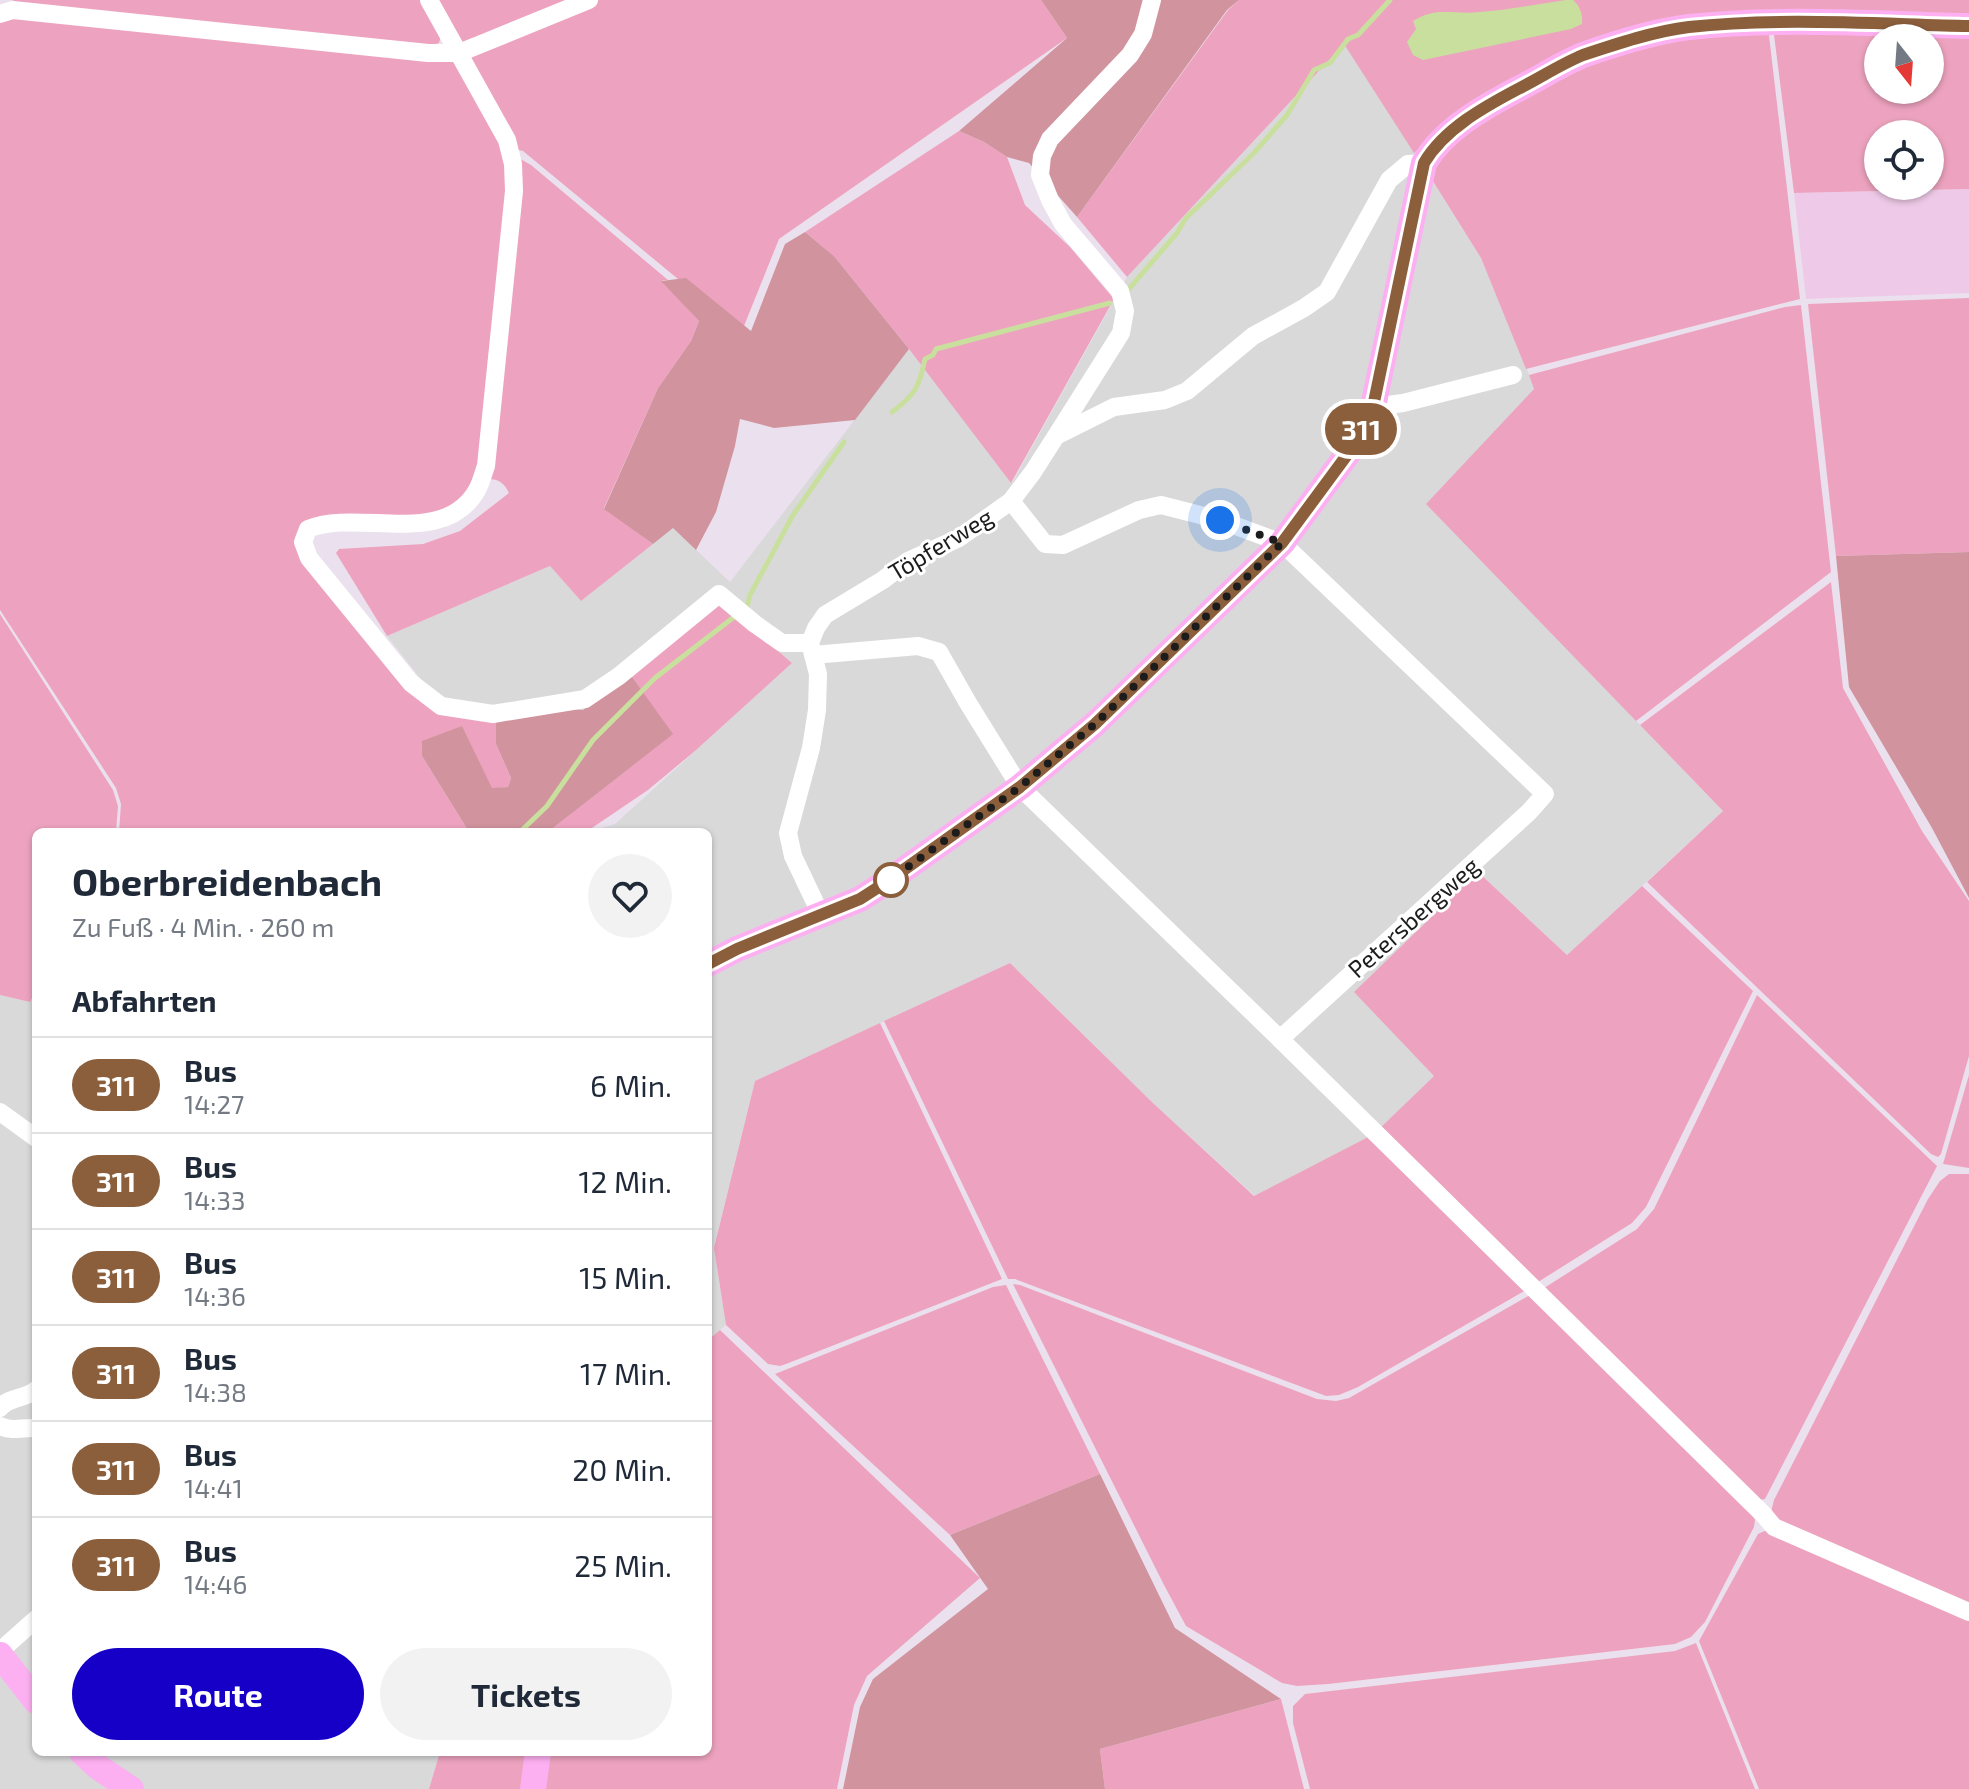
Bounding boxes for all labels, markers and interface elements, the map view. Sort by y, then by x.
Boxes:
north arrow [1864,24,1944,104]
map controls [1864,24,1944,200]
button: locate [1864,120,1944,200]
line badge: 311 [1315,403,1407,455]
text: 311 [1341,412,1381,446]
your location [1200,500,1240,540]
street label: Töpferweg [883,501,998,586]
street label: Petersbergweg [1342,850,1484,983]
button: heart [588,854,672,938]
text: Oberbreidenbach [72,858,382,904]
unlabelled marker [874,863,908,897]
text: Zu Fuß · 4 Min. · 260 m [72,911,334,942]
text: Abfahrten [72,982,217,1018]
text: Bus [184,1052,237,1088]
text: 6 Min. [590,1067,672,1103]
text: 311 [96,1068,136,1102]
text: 14:27 [184,1088,244,1119]
text: Bus [184,1148,237,1184]
text: 12 Min. [578,1163,672,1199]
text: 311 [96,1164,136,1198]
text: 14:33 [184,1184,245,1215]
text: Bus [184,1244,237,1280]
text: 15 Min. [579,1259,672,1295]
text: 311 [96,1260,136,1294]
text: 14:36 [184,1280,246,1311]
text: Bus [184,1340,237,1376]
text: 17 Min. [580,1355,672,1391]
text: 311 [96,1356,136,1390]
text: 14:38 [184,1376,247,1407]
text: Bus [184,1436,237,1472]
text: 20 Min. [572,1451,672,1487]
text: 311 [96,1452,136,1486]
text: 14:41 [184,1472,243,1503]
text: Bus [184,1532,237,1568]
text: 25 Min. [574,1547,672,1583]
text: 311 [96,1548,136,1582]
text: 14:46 [184,1568,247,1599]
button: Route [72,1648,364,1740]
button: Tickets [380,1648,672,1740]

